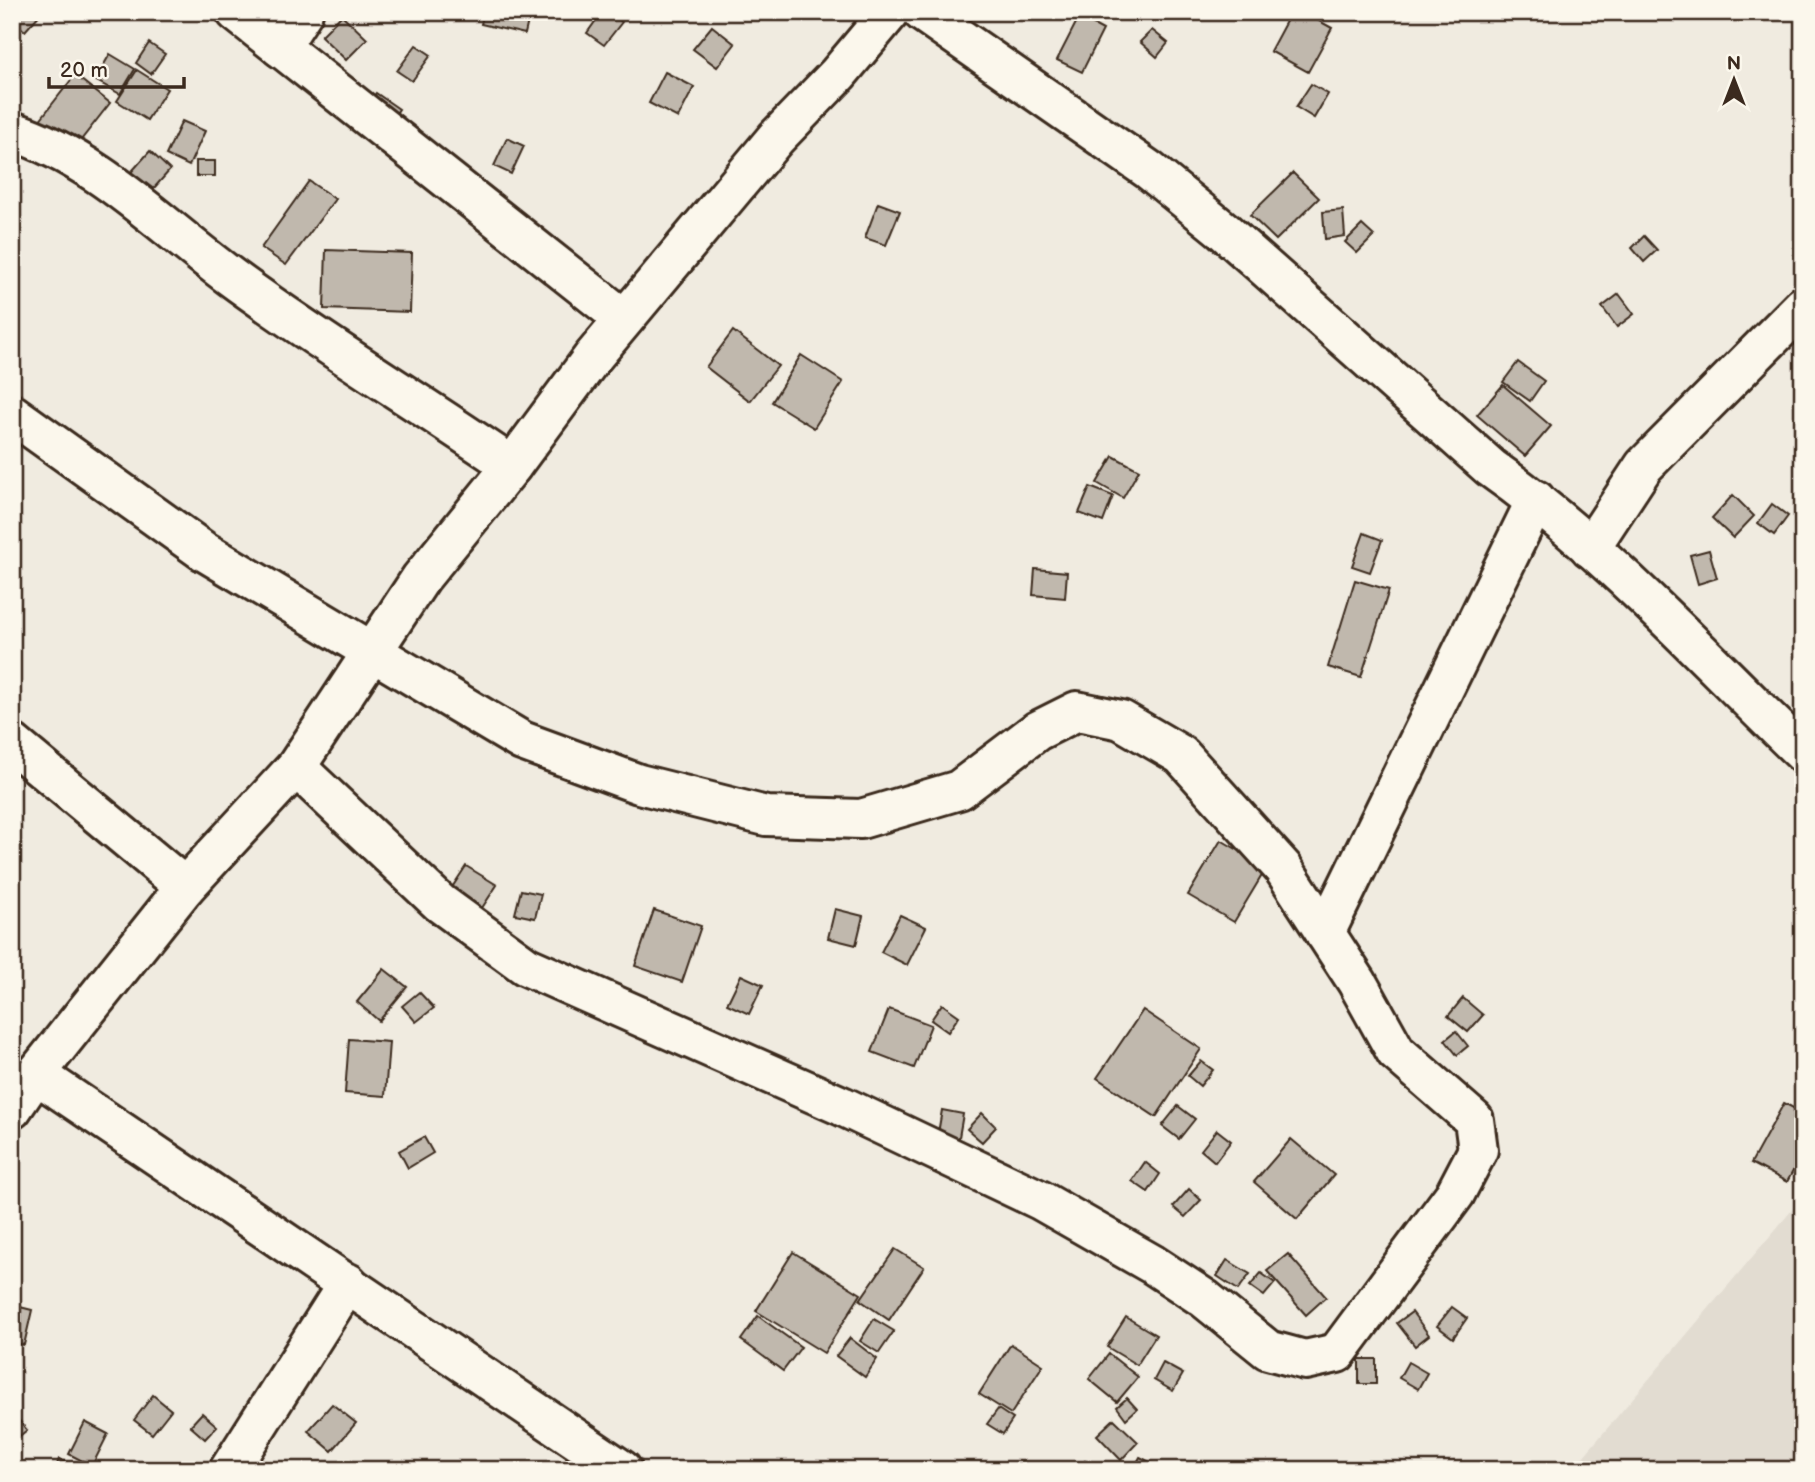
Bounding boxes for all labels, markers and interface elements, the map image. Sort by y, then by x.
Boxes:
scale bar [49,46,184,90]
north arrow [1700,46,1770,116]
text: N [1727,53,1741,76]
text: 20 m [60,58,108,83]

